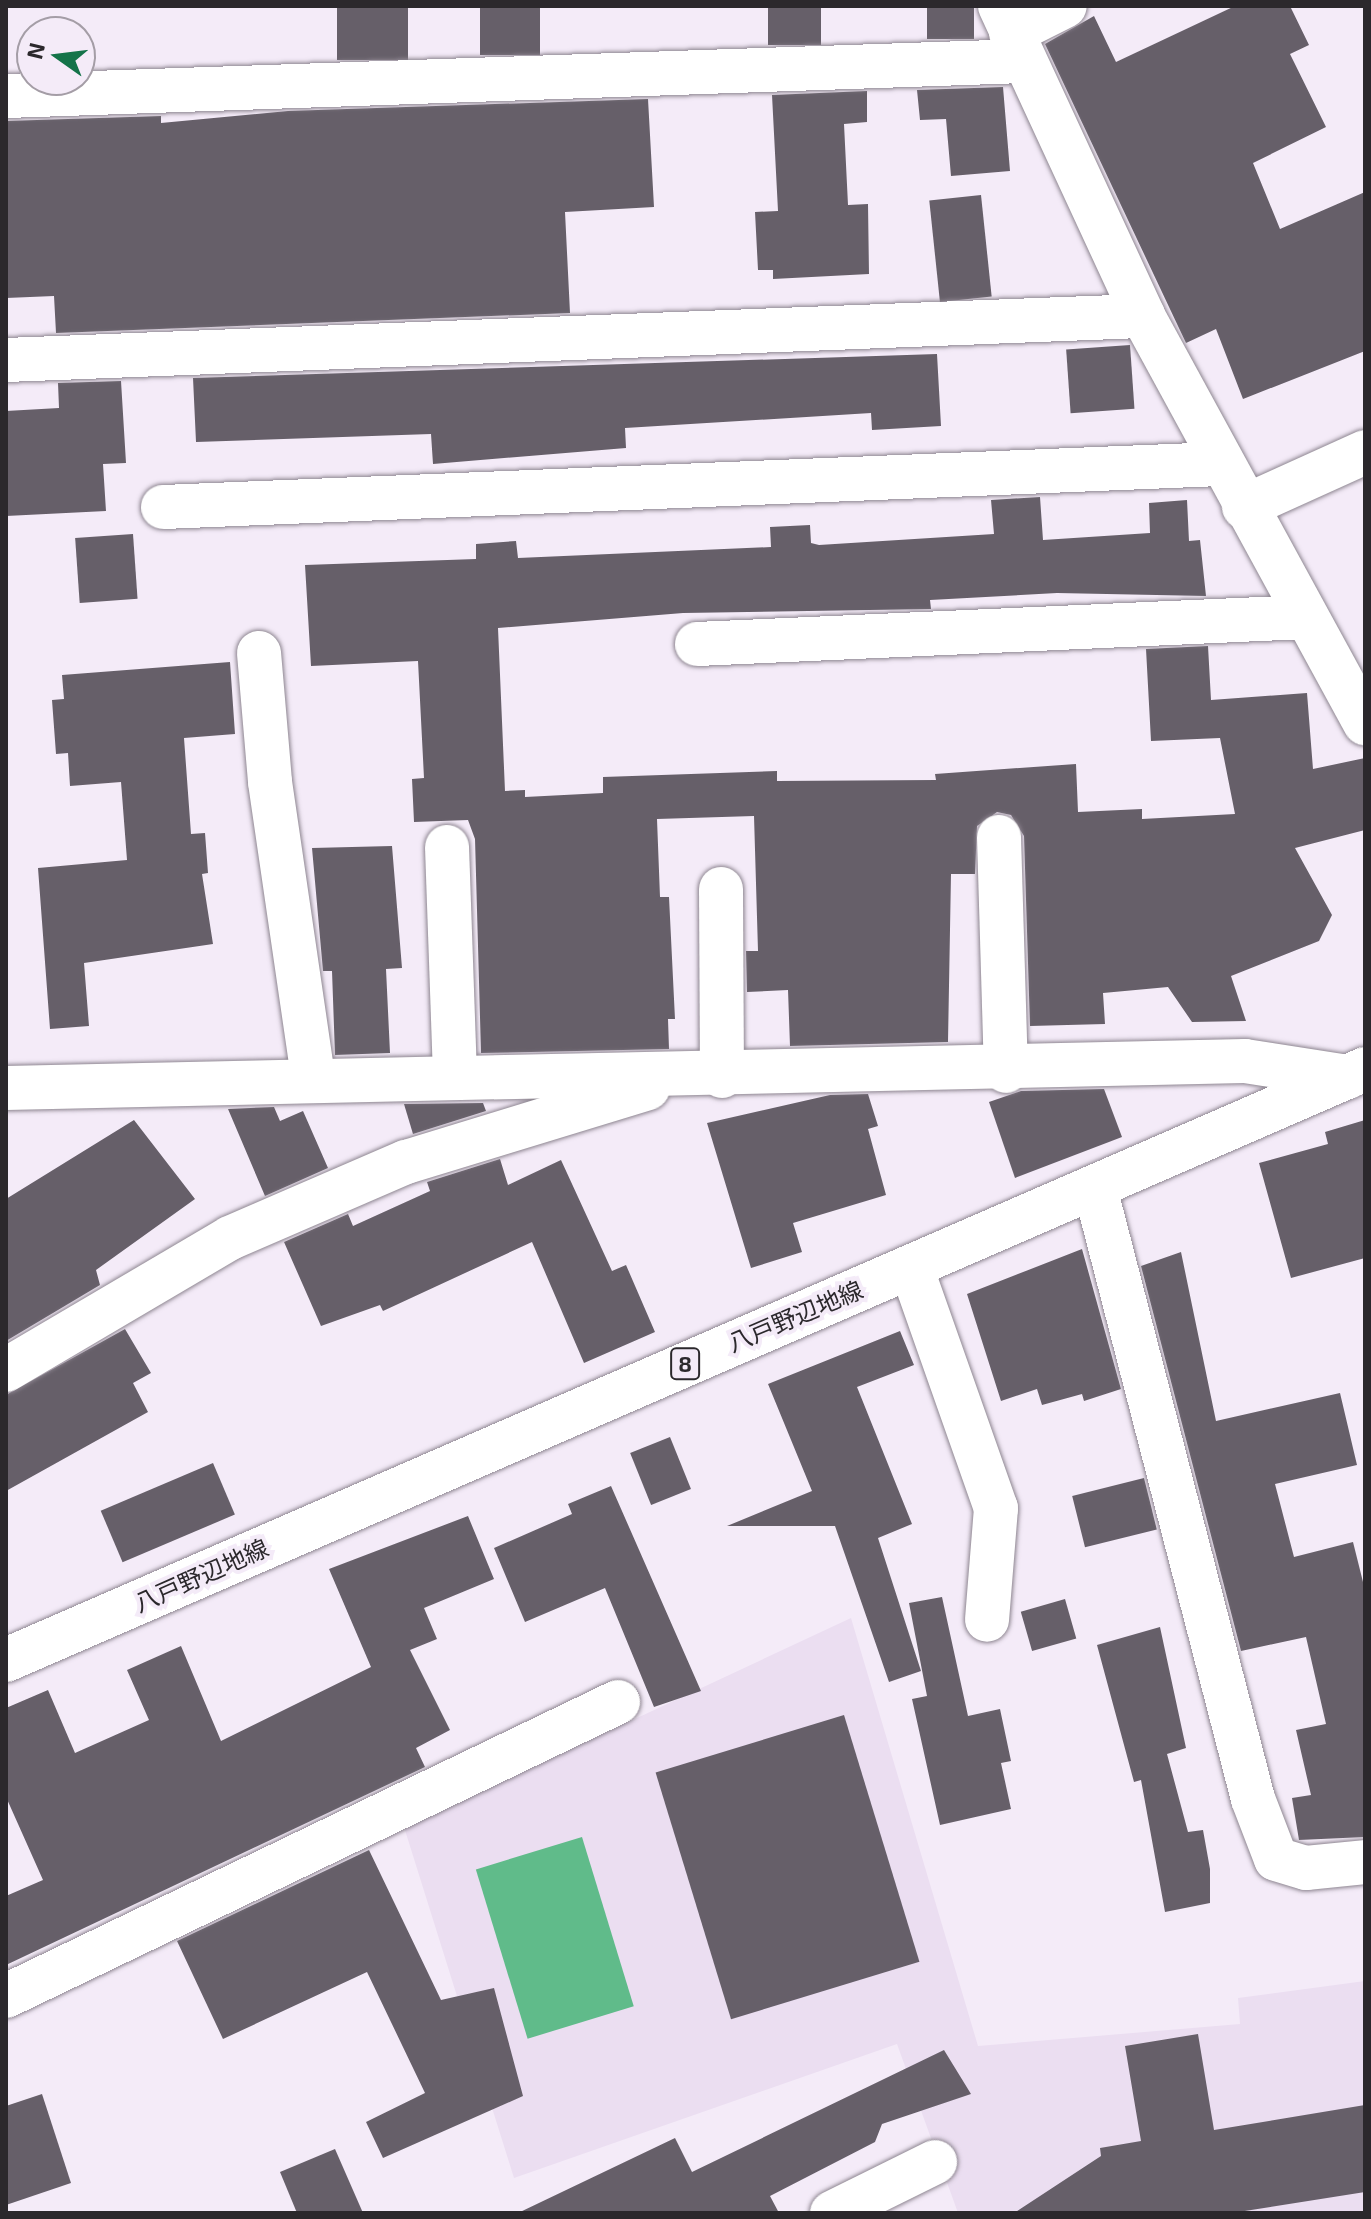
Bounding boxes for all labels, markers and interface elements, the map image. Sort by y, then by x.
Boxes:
north arrow [16,16,96,96]
text: N [20,40,49,62]
street label: 八戸野辺地線 [723,1275,867,1357]
road number: 8 [669,1346,701,1382]
street label: 八戸野辺地線 [129,1533,273,1617]

